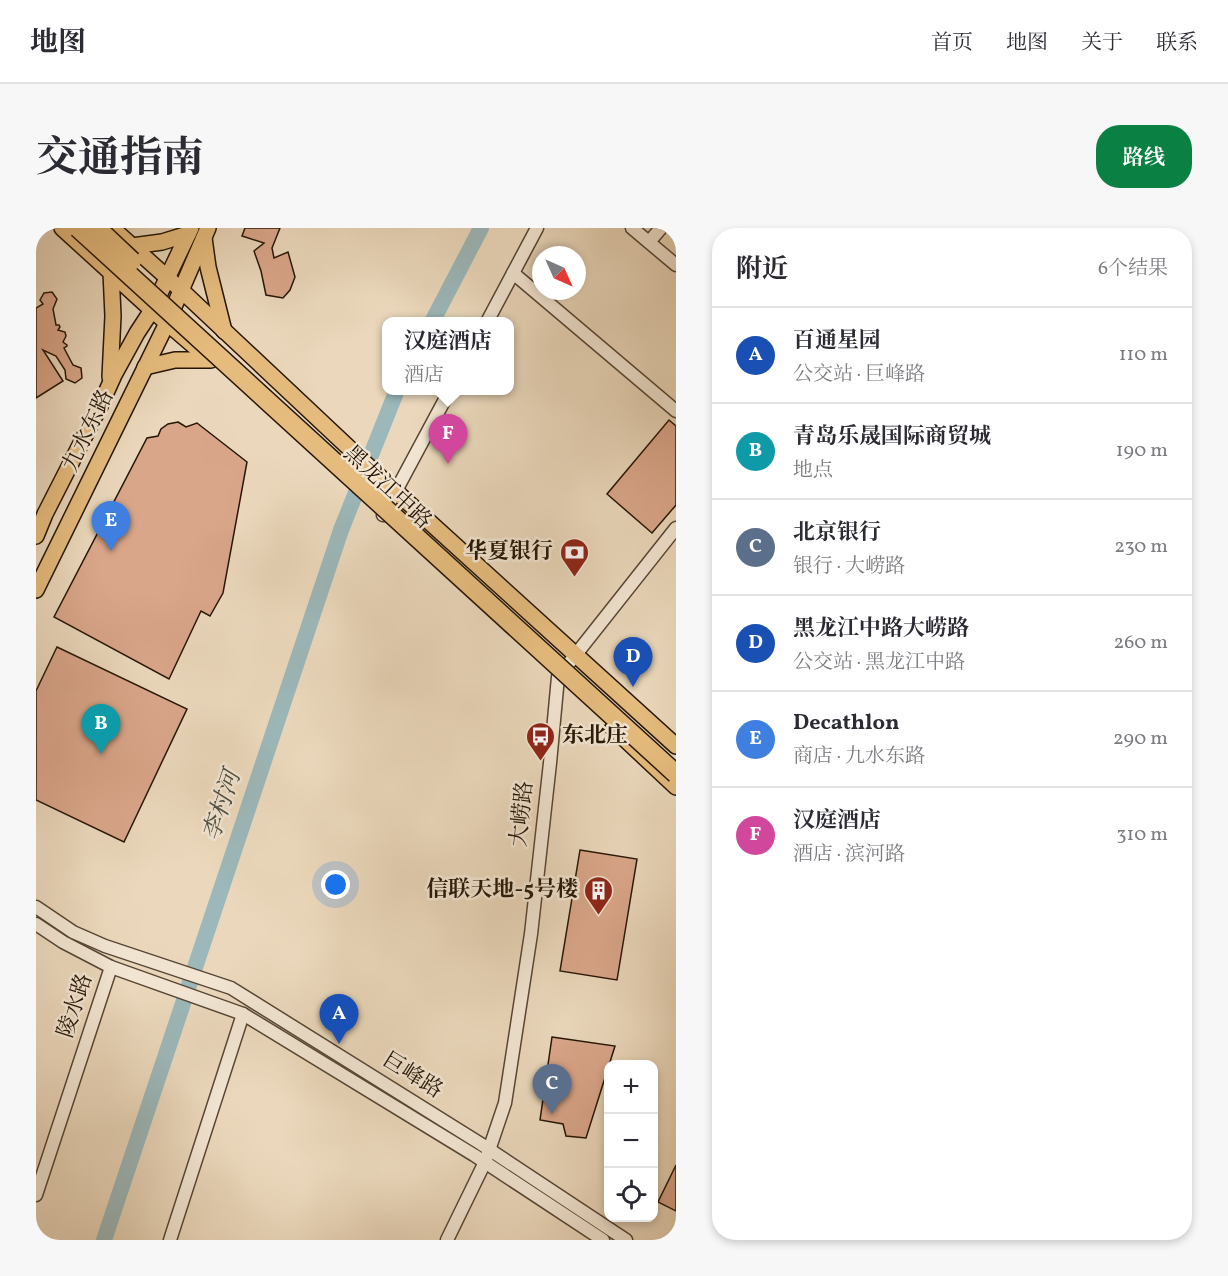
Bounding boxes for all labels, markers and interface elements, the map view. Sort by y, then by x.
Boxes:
text: 地图 [30,24,86,63]
text: 首页 [931,29,973,58]
text: 地图 [1006,29,1048,58]
text: 关于 [1081,29,1123,58]
text: 联系 [1156,29,1198,58]
button: 路线 [1096,125,1192,188]
text: 交通指南 [36,131,204,190]
north arrow [532,246,586,300]
text: 附近 [736,252,788,288]
text: 6个结果 [1098,255,1168,283]
popup [382,317,514,395]
text: 百通星园 [793,326,881,357]
text: 汉庭酒店 [404,327,492,358]
text: A [748,341,763,369]
text: 110 m [1119,341,1168,369]
text: 公交站 · 巨峰路 [793,361,925,389]
text: 酒店 [404,362,444,390]
street label: 九水东路 [56,385,122,477]
pin: F [428,414,468,464]
text: 青岛乐晟国际商贸城 [793,422,991,453]
text: B [749,437,762,465]
text: 190 m [1116,437,1168,465]
street label: 黑龙江中路 [336,439,438,537]
text: 地点 [793,457,833,485]
pin: E [92,502,130,551]
text: 北京银行 [793,518,881,549]
text: C [749,533,762,561]
text: 230 m [1114,533,1168,561]
bank icon: 华夏银行 [558,536,590,578]
place label: 华夏银行 [465,537,553,568]
text: 银行 · 大崂路 [793,553,905,581]
text: 黑龙江中路大崂路 [793,614,969,645]
text: D [748,629,763,657]
text: 260 m [1113,629,1168,657]
pin: D [614,638,652,687]
text: 公交站 · 黑龙江中路 [793,649,965,677]
pin: B [82,704,120,754]
text: Decathlon [793,708,899,739]
bus stop icon: 东北庄 [525,720,557,762]
place label: 东北庄 [562,721,628,752]
text: E [749,725,762,753]
text: 290 m [1113,725,1168,753]
text: 商店 · 九水东路 [793,743,925,771]
water label: 李村河 [196,763,252,845]
street label: 大崂路 [504,780,542,848]
text: 汉庭酒店 [793,806,881,837]
text: F [750,821,761,849]
text: 310 m [1116,821,1168,849]
text: 酒店 · 滨河路 [793,841,905,869]
your location [321,870,350,899]
building icon: 信联天地-5号楼 [583,874,615,916]
place label: 信联天地-5号楼 [426,875,578,906]
street label: 陵水路 [51,970,101,1042]
pin: A [320,994,358,1044]
street label: 巨峰路 [376,1045,448,1107]
map controls [604,1060,658,1222]
button: + [604,1060,658,1114]
pin: C [532,1064,572,1114]
button: − [604,1114,658,1168]
button: locate [604,1168,658,1222]

